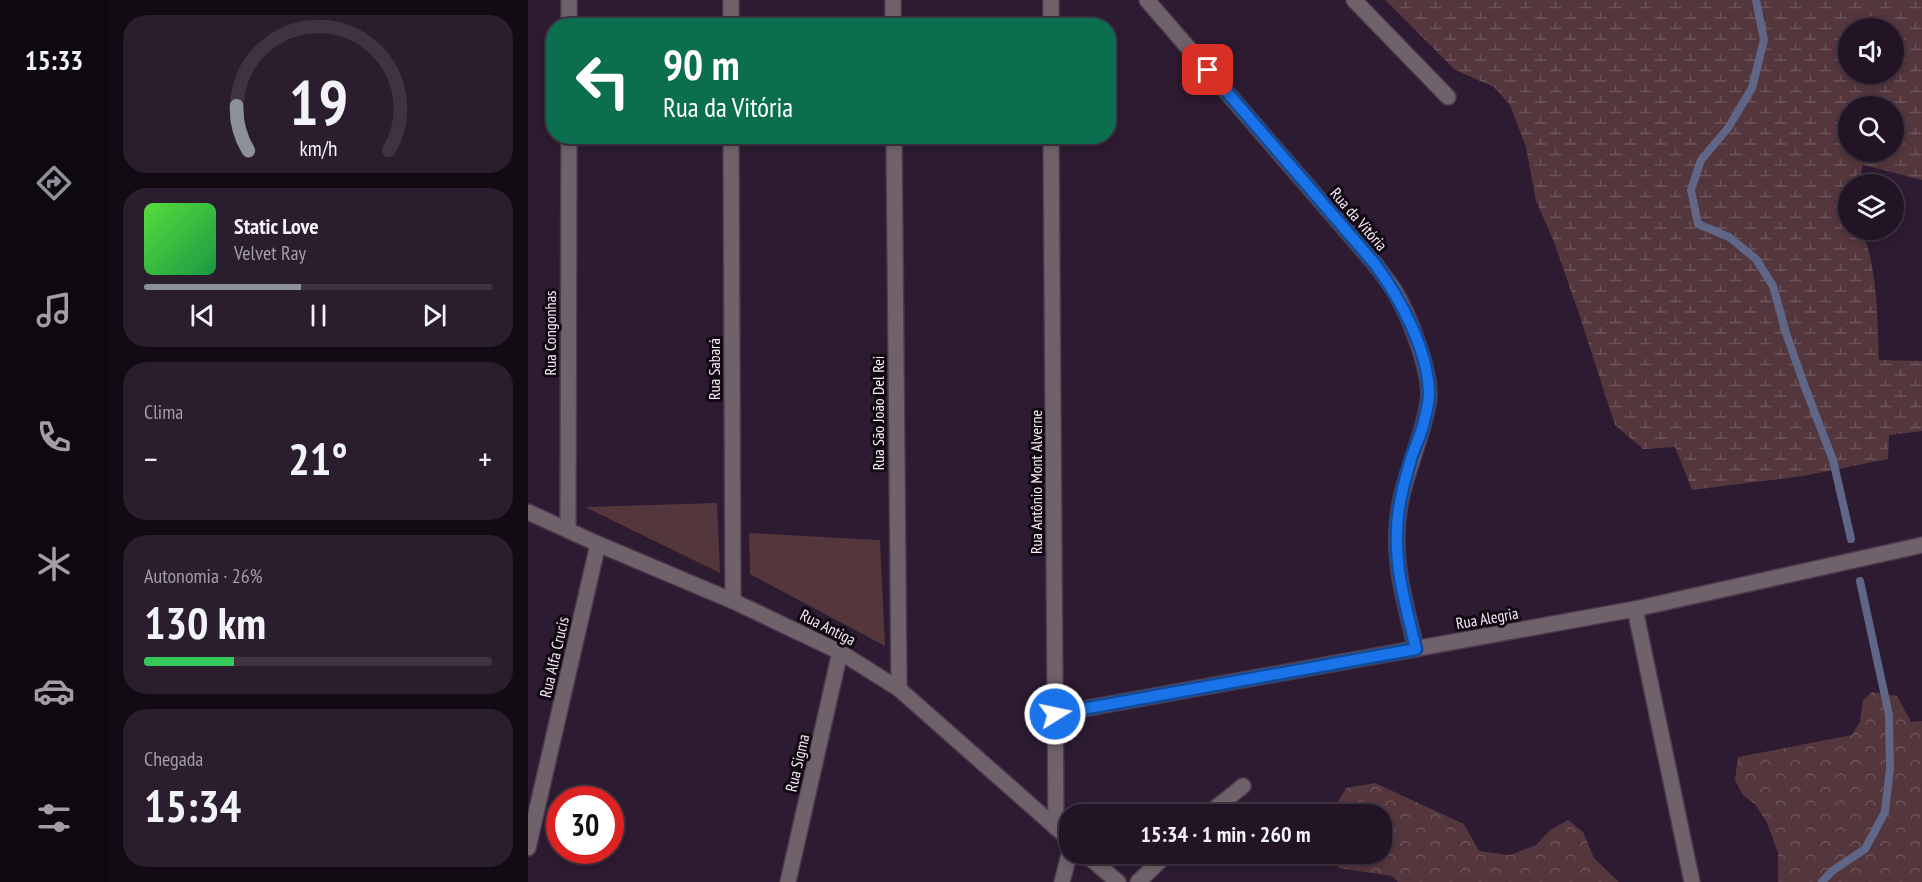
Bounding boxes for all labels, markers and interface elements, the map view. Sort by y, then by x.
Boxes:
map controls [1838,18,1904,240]
button: sound [1838,18,1904,84]
text: 90 m [663,37,740,92]
icon: left [564,42,642,120]
text: 15:33 [25,43,83,77]
pin [1182,44,1233,95]
icon: arrive [1191,53,1224,86]
text: 19 [288,61,348,142]
text: Rua da Vitória [663,90,793,124]
button: search [1838,96,1904,162]
text: km/h [299,135,337,163]
icon: directions [33,162,75,204]
button: layers [1838,174,1904,240]
street label: Rua da Vitória [1326,183,1392,255]
text: Static Love [234,212,319,240]
text: Velvet Ray [234,240,306,266]
icon: music [33,289,75,331]
street label: Rua Congonhas [540,291,560,375]
icon: previous [186,299,219,332]
icon: pause [302,299,335,332]
icon: next [418,299,451,332]
street label: Rua Sabará [704,338,724,400]
street label: Rua São João Del Rei [868,356,888,470]
text: Clima [144,399,183,425]
street label: Rua Antônio Mont Alverne [1026,410,1046,554]
icon: phone [33,416,75,458]
text: 21° [288,429,348,487]
text: − [144,437,158,480]
text: + [478,437,492,480]
icon: climate [33,543,75,585]
text: Autonomia · 26% [144,563,262,589]
text: 130 km [144,593,266,651]
street label: Rua Alegria [1454,603,1520,633]
street label: Rua Antiga [797,605,859,649]
street label: Rua Alfa Crucis [535,615,573,699]
icon: car [33,670,75,712]
position arrow [1023,682,1087,746]
street label: Rua Sigma [781,732,813,794]
text: Chegada [144,746,203,772]
text: 15:34 [144,776,241,834]
speed limit sign: 30 [546,786,624,864]
icon: filters [33,797,75,839]
text: 15:34 · 1 min · 260 m [1140,820,1311,848]

